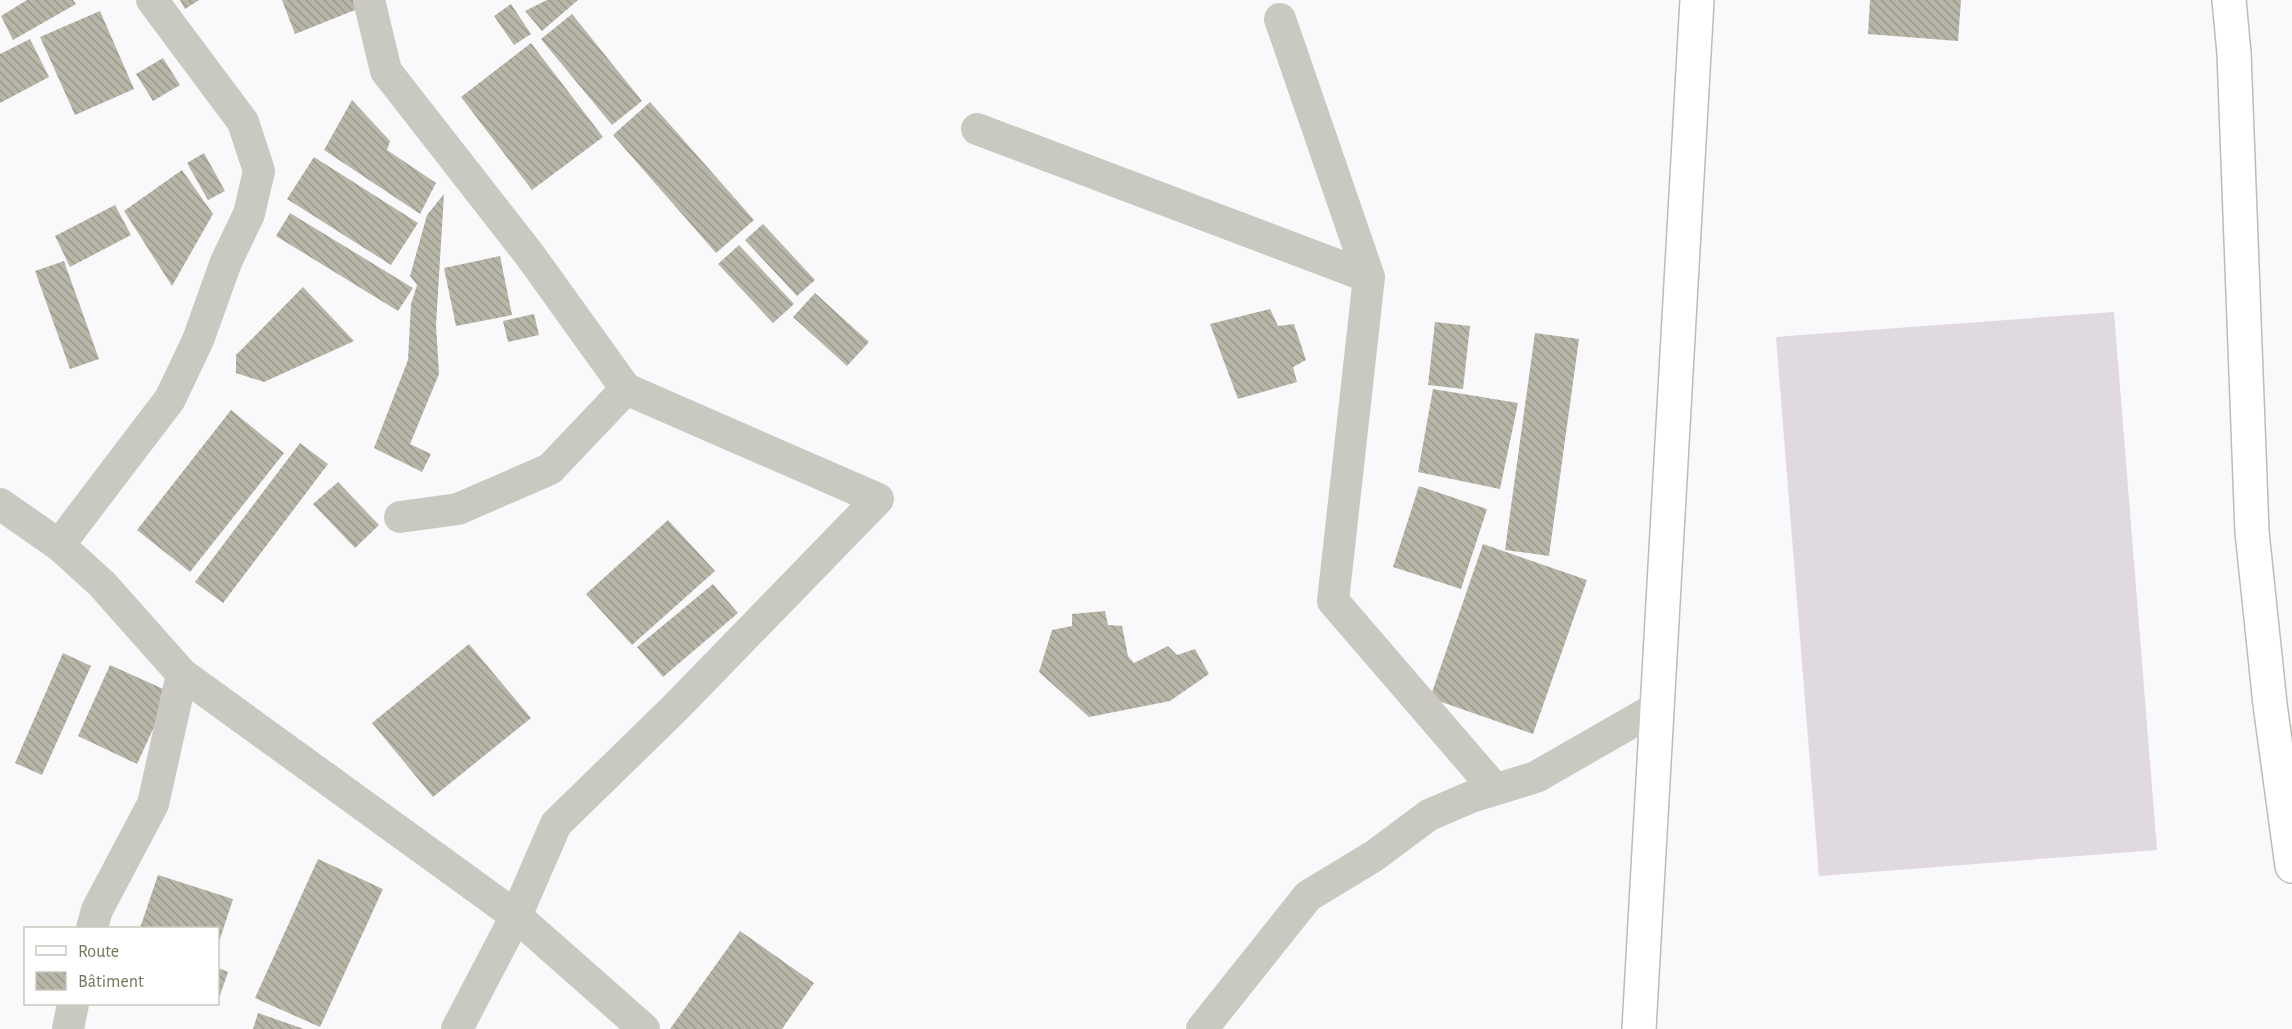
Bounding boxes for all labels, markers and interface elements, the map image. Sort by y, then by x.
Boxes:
legend [24,927,219,1005]
text: Route [78,943,119,961]
text: Bâtiment [78,973,144,991]

